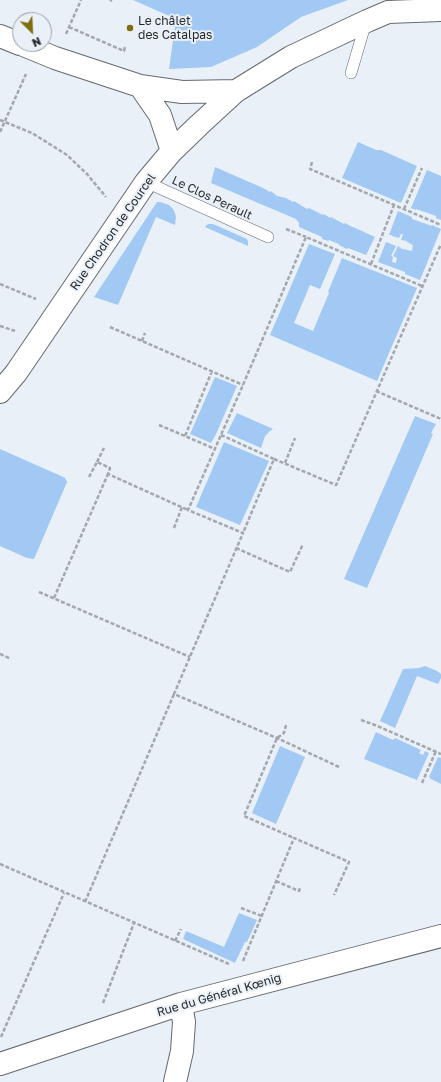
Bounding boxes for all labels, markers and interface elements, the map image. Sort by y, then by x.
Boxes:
north arrow [12,12,52,52]
place label: Le châlet des Catalpas [138,14,212,42]
marker: Le châlet des Catalpas [125,23,135,33]
text: N [30,35,43,50]
street label: Rue Chodron de Courcel [67,171,159,293]
street label: Le Clos Perault [170,173,254,223]
street label: Rue du Général Kœnig [155,970,283,1020]

